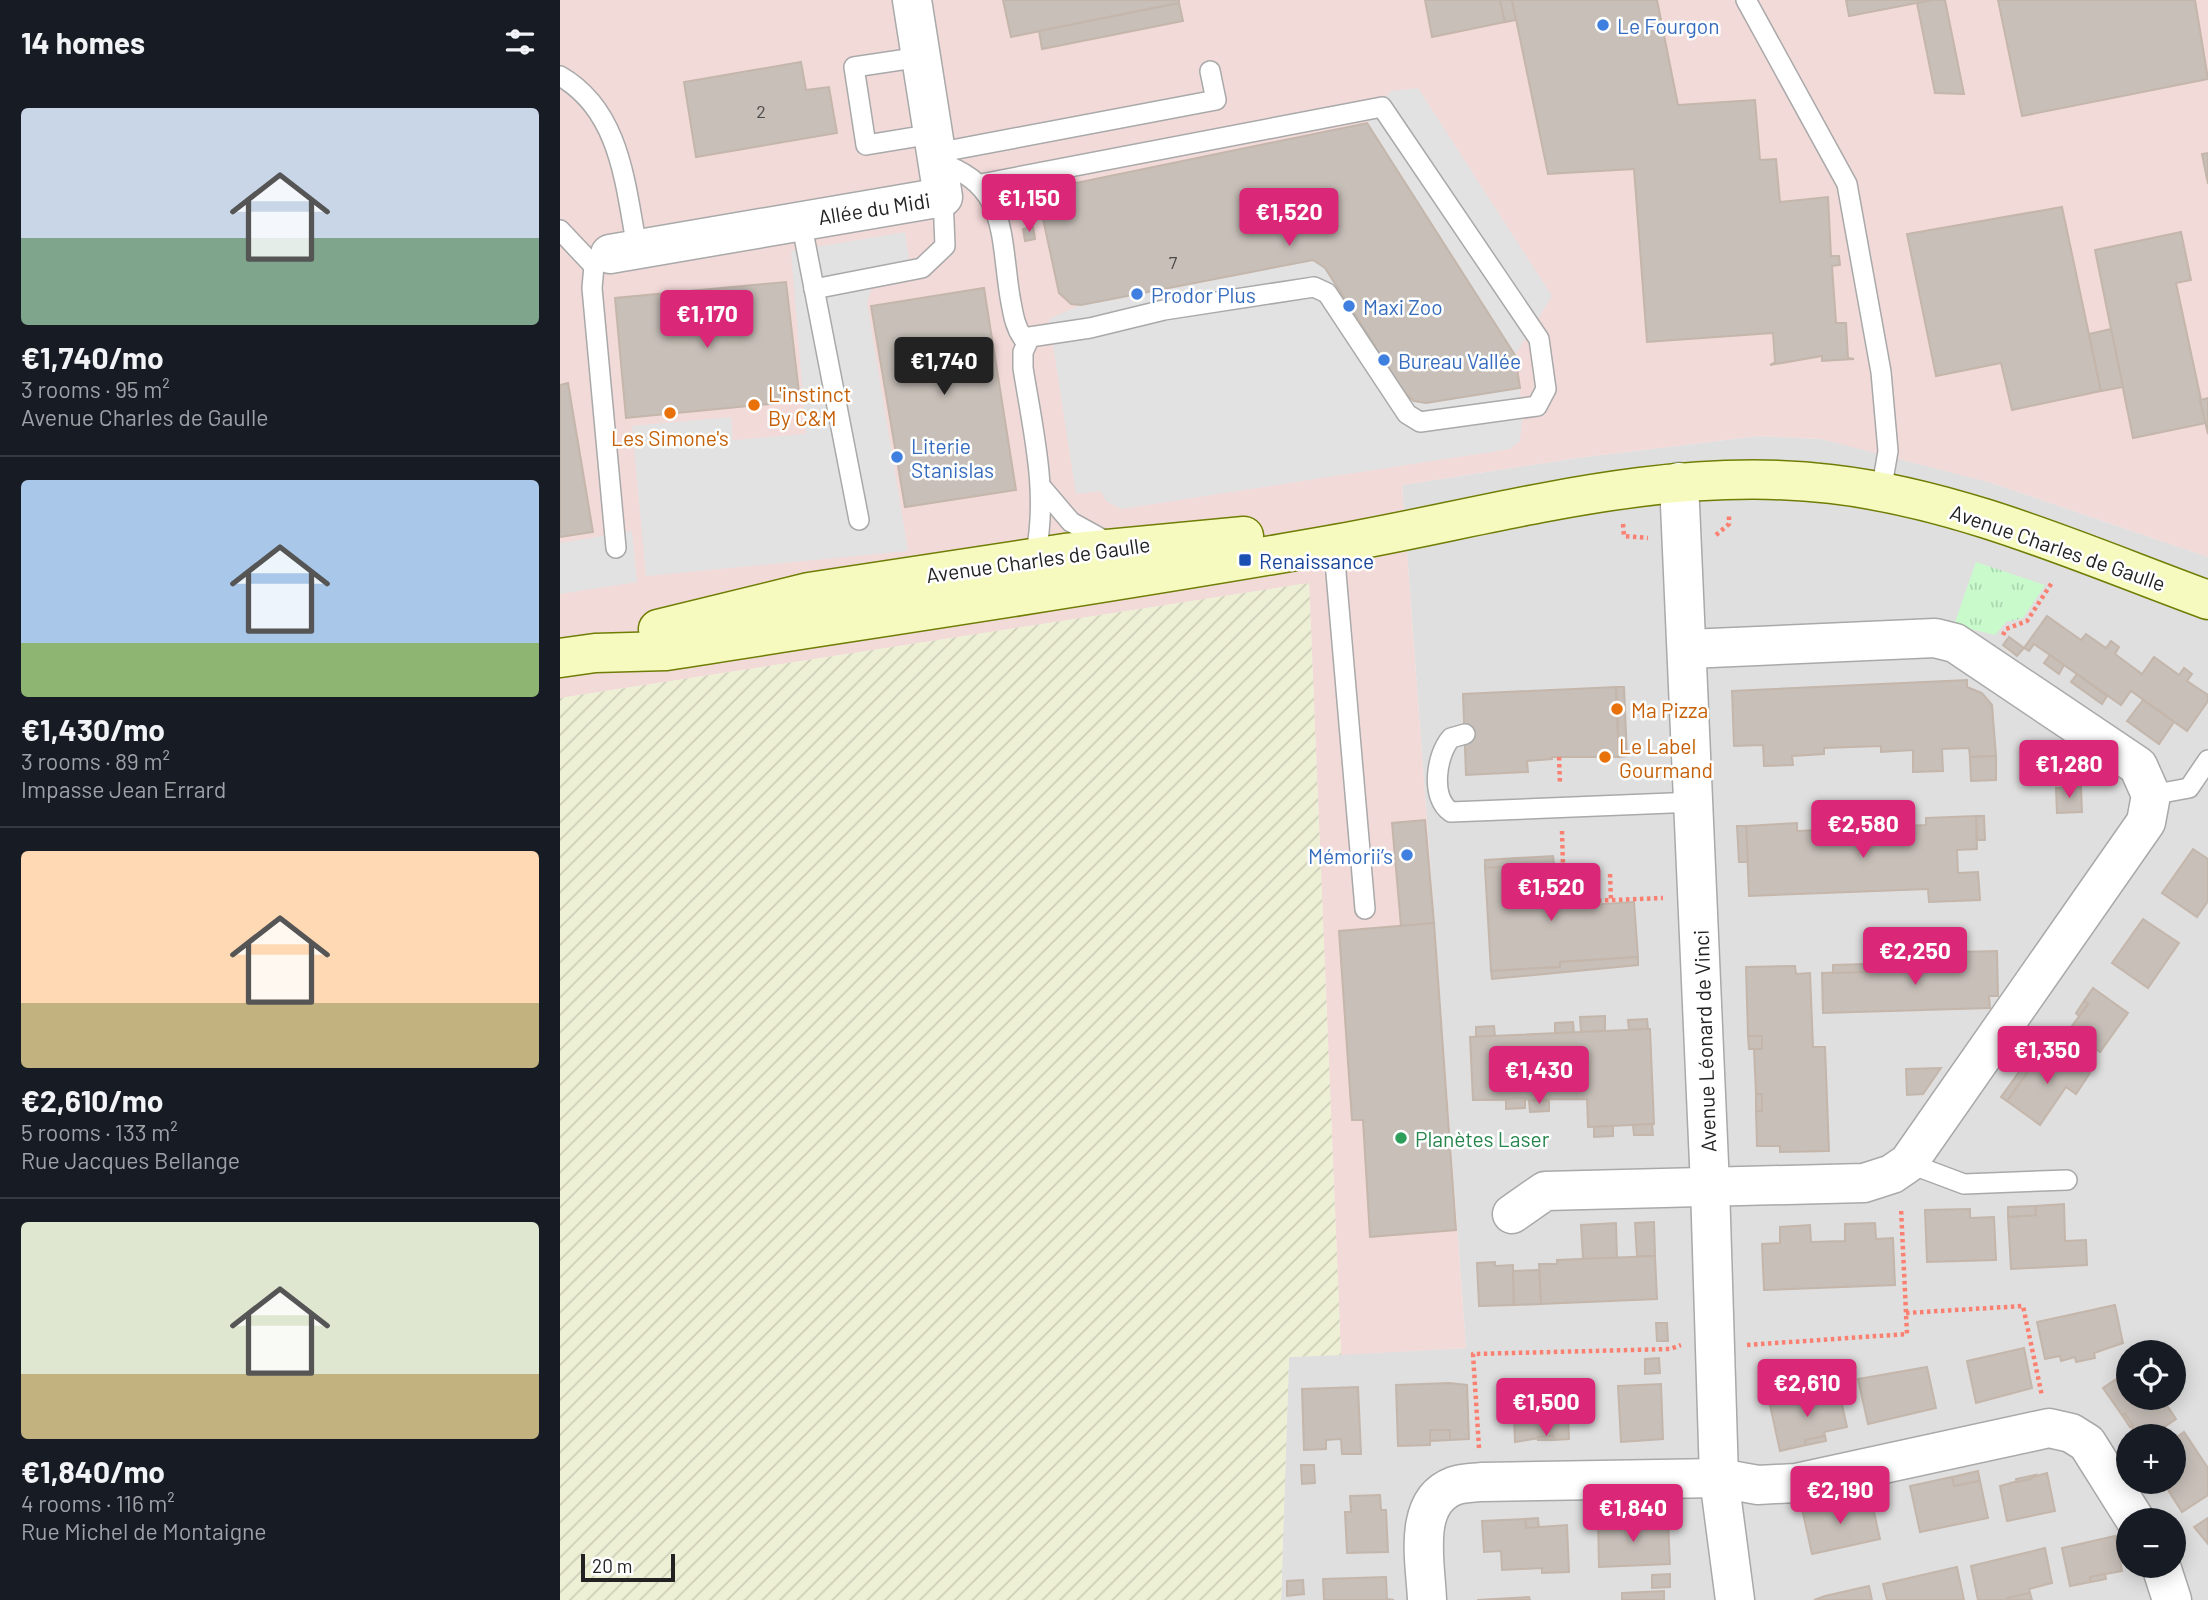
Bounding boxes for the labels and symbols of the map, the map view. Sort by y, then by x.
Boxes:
place label: Le Fourgon [1617,13,1720,38]
marker: Le Fourgon [1595,17,1611,33]
house number: 2 [756,100,766,122]
pin: €1,150 [972,174,1086,234]
street label: Allée du Midi [816,187,932,229]
pin: €1,520 [1232,188,1346,248]
house number: 7 [1169,251,1178,273]
place label: Prodor Plus [1151,282,1256,307]
marker: Prodor Plus [1129,286,1145,302]
pin: €1,170 [650,290,764,350]
place label: Maxi Zoo [1363,294,1443,319]
marker: Maxi Zoo [1341,298,1357,314]
pin: €1,740 [887,338,1001,397]
place label: Bureau Vallée [1398,348,1521,373]
marker: Bureau Vallée [1376,352,1392,368]
place label: L'instinct By C&M [768,381,851,430]
marker: L'instinct By C&M [746,397,762,413]
marker: Les Simone's [662,405,678,421]
place label: Les Simone's [611,425,729,450]
place label: Literie Stanislas [911,433,994,482]
marker: Literie Stanislas [889,449,905,465]
street label: Avenue Charles de Gaulle [1947,498,2169,596]
street label: Avenue Charles de Gaulle [924,531,1152,587]
place label: Renaissance [1259,548,1374,573]
marker: Renaissance [1237,552,1253,568]
place label: Ma Pizza [1631,697,1708,722]
marker: Ma Pizza [1609,701,1625,717]
place label: Le Label Gourmand [1619,733,1713,782]
pin: €1,280 [2012,740,2126,800]
marker: Le Label Gourmand [1597,749,1613,765]
pin: €2,580 [1806,800,1920,860]
place label: Mémorii’s [1308,843,1393,868]
marker: Mémorii’s [1399,847,1415,863]
pin: €1,520 [1494,864,1608,923]
pin: €2,250 [1858,928,1972,987]
street label: Avenue Léonard de Vinci [1688,929,1720,1153]
pin: €1,350 [1990,1026,2104,1086]
pin: €1,430 [1482,1046,1596,1106]
place label: Planètes Laser [1415,1126,1550,1151]
marker: Planètes Laser [1393,1130,1409,1146]
pin: €2,610 [1750,1360,1864,1419]
pin: €1,500 [1489,1378,1603,1438]
pin: €2,190 [1783,1466,1897,1526]
pin: €1,840 [1576,1484,1690,1544]
scale bar [581,1551,676,1583]

